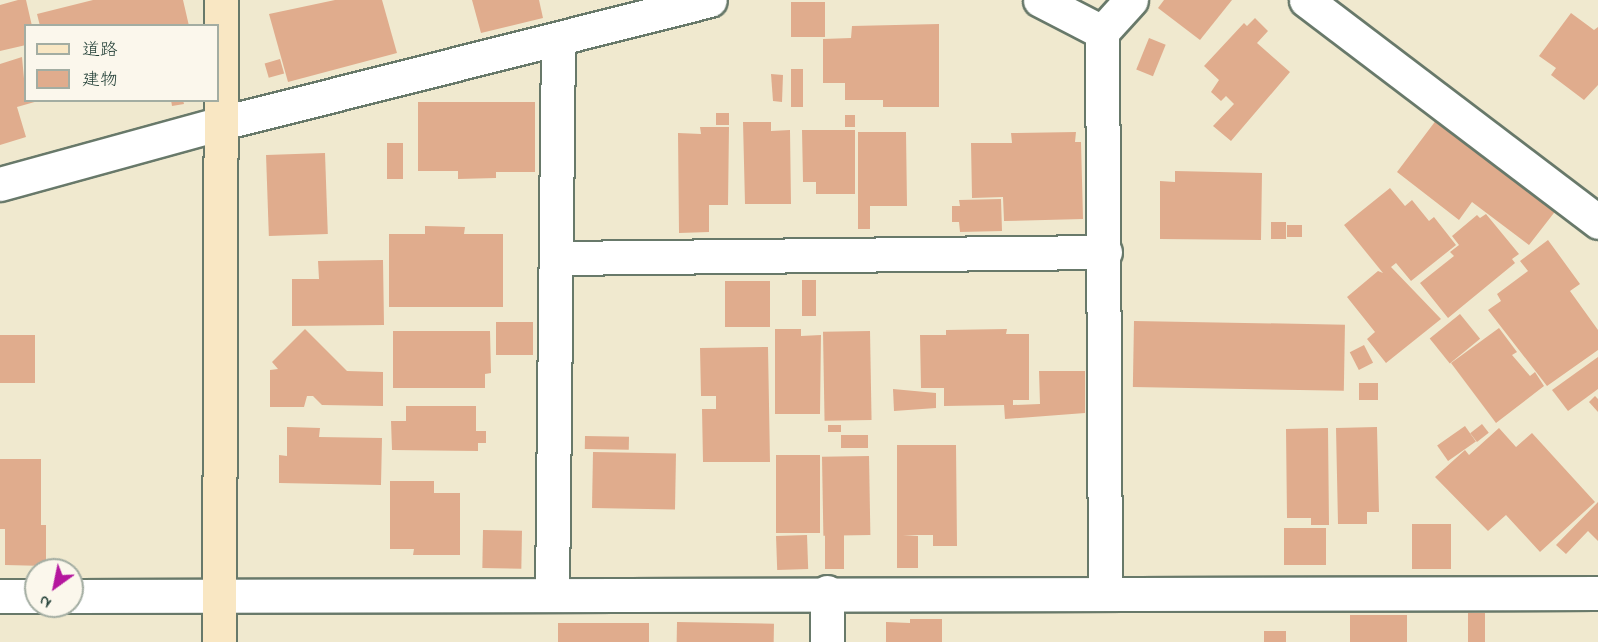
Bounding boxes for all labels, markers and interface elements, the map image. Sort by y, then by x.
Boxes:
legend [24,24,219,102]
text: 道路 [82,38,118,64]
text: 建物 [82,68,118,94]
north arrow [24,558,84,618]
text: N [34,588,56,614]

